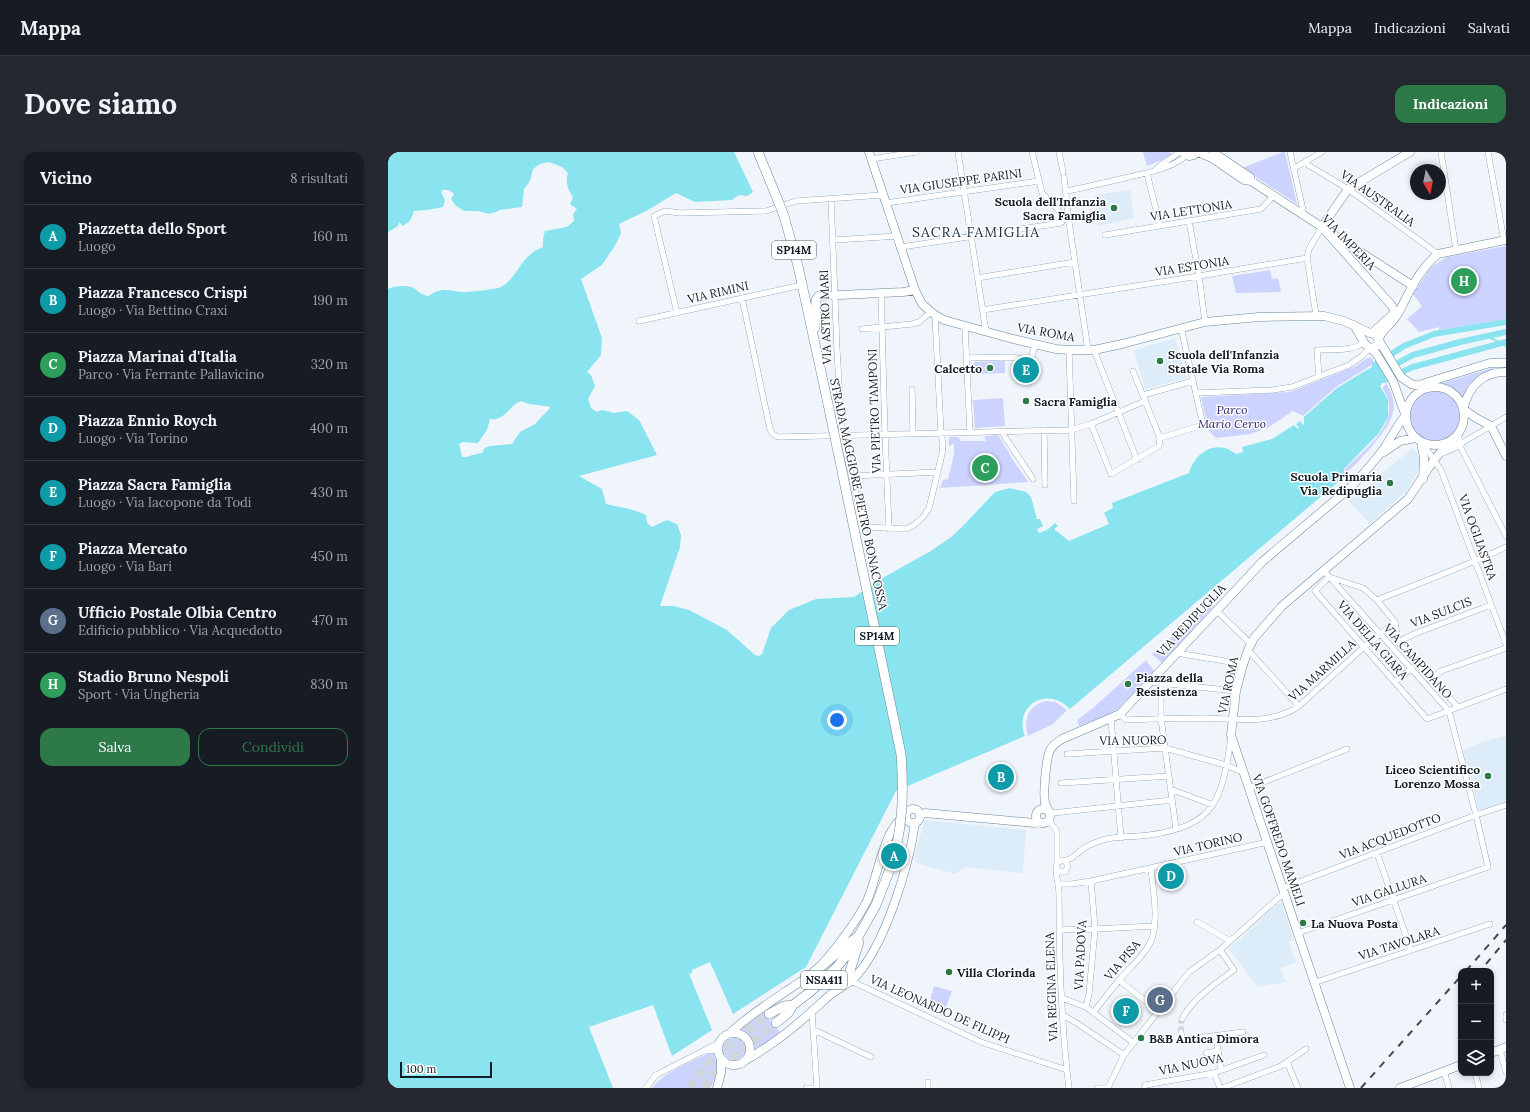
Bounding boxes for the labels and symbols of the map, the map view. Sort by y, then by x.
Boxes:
north arrow [1410,164,1446,200]
street label: VIA GIUSEPPE PARINI [898,165,1023,197]
street label: VIA AUSTRALIA [1337,166,1419,229]
place label: Scuola dell'Infanzia Sacra Famiglia [995,194,1107,223]
street label: VIA LETTONIA [1148,196,1233,224]
marker: Scuola dell'Infanzia Sacra Famiglia [1109,203,1119,213]
street label: VIA IMPERIA [1318,210,1379,273]
district label: SACRA FAMIGLIA [912,223,1040,241]
road number: SP14M [772,241,816,259]
street label: VIA ESTONIA [1153,253,1230,279]
pin: H [1451,266,1477,296]
street label: VIA ASTRO MARI [816,269,834,366]
street label: VIA RIMINI [685,278,750,307]
street label: VIA ROMA [1015,319,1076,345]
place label: Scuola dell'Infanzia Statale Via Roma [1168,347,1280,376]
street label: VIA PIETRO TAMPONI [864,348,884,475]
pin: E [1013,355,1039,385]
marker: Scuola dell'Infanzia Statale Via Roma [1155,356,1165,366]
place label: Calcetto [934,361,982,376]
marker: Calcetto [985,363,995,373]
street label: STRADA MAGGIORE PIETRO BONACOSSA [827,377,891,612]
place label: Sacra Famiglia [1034,394,1118,409]
marker: Sacra Famiglia [1021,396,1031,406]
park label: Parco Mario Cervo [1198,402,1266,431]
pin: C [972,453,998,483]
place label: Scuola Primaria Via Redipuglia [1291,469,1383,498]
marker: Scuola Primaria Via Redipuglia [1385,478,1395,488]
street label: VIA OGLIASTRA [1455,491,1501,582]
street label: VIA REDIPUGLIA [1153,580,1229,660]
street label: VIA SULCIS [1407,593,1474,631]
street label: VIA DELLA GIARA [1334,597,1412,683]
street label: VIA CAMPIDANO [1380,620,1456,701]
road number: SP14M [855,627,899,645]
street label: VIA MARMILLA [1285,636,1359,705]
street label: VIA ROMA [1214,655,1241,716]
place label: Piazza della Resistenza [1136,670,1204,699]
marker: Piazza della Resistenza [1123,679,1133,689]
your location [827,710,847,730]
street label: VIA NUORO [1098,732,1167,748]
pin: B [988,762,1014,792]
place label: Liceo Scientifico Lorenzo Mossa [1385,762,1481,791]
street label: VIA GOFFREDO MAMELI [1249,771,1309,908]
marker: Liceo Scientifico Lorenzo Mossa [1483,771,1493,781]
street label: VIA ACQUEDOTTO [1336,810,1443,863]
street label: VIA TORINO [1171,829,1244,859]
pin: A [881,841,907,871]
pin: D [1158,861,1184,891]
street label: VIA GALLURA [1349,870,1429,910]
place label: La Nuova Posta [1311,916,1399,931]
marker: La Nuova Posta [1298,918,1308,928]
street label: VIA PADOVA [1071,919,1089,991]
street label: VIA TAVOLARA [1356,923,1442,963]
street label: VIA REGINA ELENA [1042,932,1060,1043]
street label: VIA PISA [1100,936,1144,984]
place label: Villa Clorinda [957,965,1036,980]
marker: Villa Clorinda [944,967,954,977]
road number: NSA411 [801,971,847,989]
street label: VIA LEONARDO DE FILIPPI [867,971,1012,1047]
pin: G [1147,985,1173,1015]
pin: F [1113,996,1139,1026]
place label: B&B Antica Dimora [1149,1031,1260,1046]
marker: B&B Antica Dimora [1136,1033,1146,1043]
street label: VIA NUOVA [1157,1050,1225,1078]
scale bar [400,1060,492,1079]

